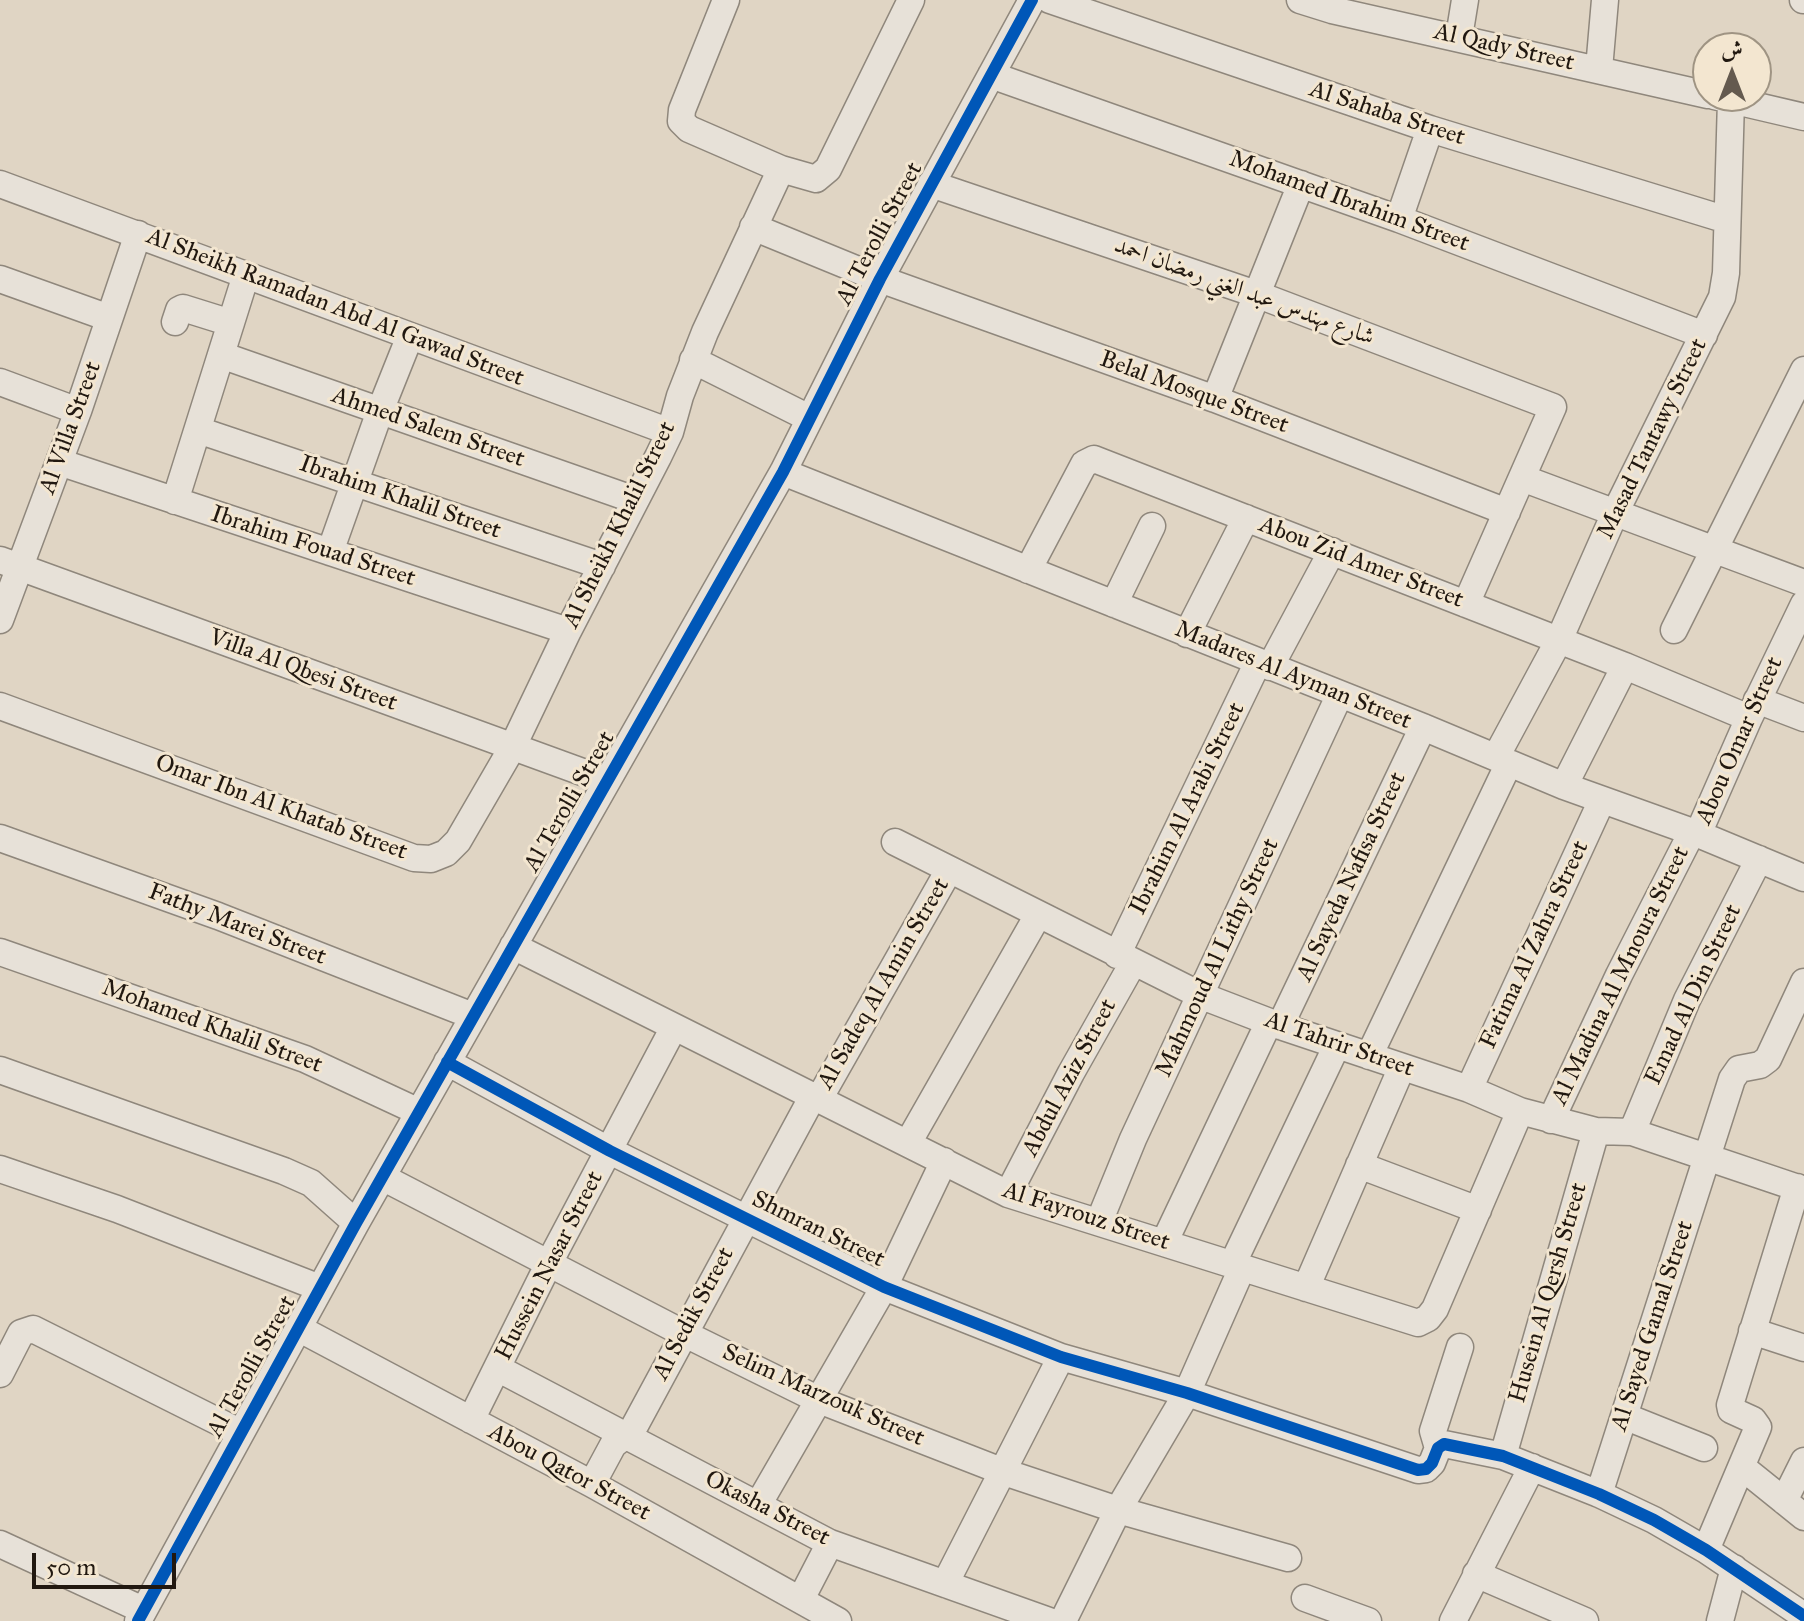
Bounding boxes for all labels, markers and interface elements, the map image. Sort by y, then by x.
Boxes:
street label: Al Qady Street [1431,18,1577,78]
north arrow [1692,32,1772,112]
text: ش [1721,36,1743,63]
street label: Al Sahaba Street [1306,75,1468,153]
street label: Mohamed Ibrahim Street [1225,145,1473,259]
street label: Al Terolli Street [830,158,930,310]
street label: Al Sheikh Ramadan Abd Al Gawad Street [142,223,528,393]
street label: شارع مهندس عبد الغني رمضان احمد [1110,231,1378,353]
street label: Masad Tantawy Street [1592,334,1714,544]
street label: Belal Mosque Street [1096,345,1292,441]
street label: Al Villa Street [34,358,108,498]
street label: Ahmed Salem Street [328,381,528,475]
street label: Al Sheikh Khalil Street [558,417,682,633]
street label: Ibrahim Khalil Street [296,450,504,546]
street label: Ibrahim Fouad Street [207,500,419,594]
street label: Abou Zid Amer Street [1255,511,1467,615]
street label: Madares Al Ayman Street [1171,615,1415,737]
street label: Villa Al Qbesi Street [205,624,401,718]
street label: Abou Omar Street [1690,653,1790,829]
street label: Ibrahim Al Arabi Street [1124,698,1252,920]
street label: Al Terolli Street [518,726,622,878]
street label: Omar Ibn Al Khatab Street [151,749,411,867]
street label: Al Sayeda Nafisa Street [1291,768,1413,986]
street label: Mahmoud Al Lithy Street [1150,834,1286,1082]
street label: Fatima Al Zahra Street [1474,836,1596,1054]
street label: Al Madina Al Mnoura Street [1546,842,1696,1110]
street label: Al Sadeq Al Amin Street [812,873,956,1095]
street label: Fathy Marei Street [144,878,330,972]
street label: Emad Al Din Street [1640,900,1748,1090]
street label: Mohamed Khalil Street [98,974,326,1080]
street label: Abdul Aziz Street [1016,994,1124,1162]
street label: Al Tahrir Street [1261,1006,1417,1084]
street label: Hussein Nasar Street [490,1167,610,1365]
street label: Al Fayrouz Street [999,1176,1173,1258]
street label: Husein Al Qersh Street [1504,1180,1594,1406]
street label: Shmran Street [747,1185,889,1275]
street label: Al Sayed Gamal Street [1605,1217,1701,1435]
street label: Al Sedik Street [647,1243,741,1385]
street label: Al Terolli Street [201,1291,303,1443]
street label: Selim Marzouk Street [717,1338,929,1454]
street label: Abou Qator Street [483,1418,655,1528]
street label: Okasha Street [700,1465,834,1553]
scale bar [36,1537,180,1587]
text: 50 m [46,1552,96,1582]

